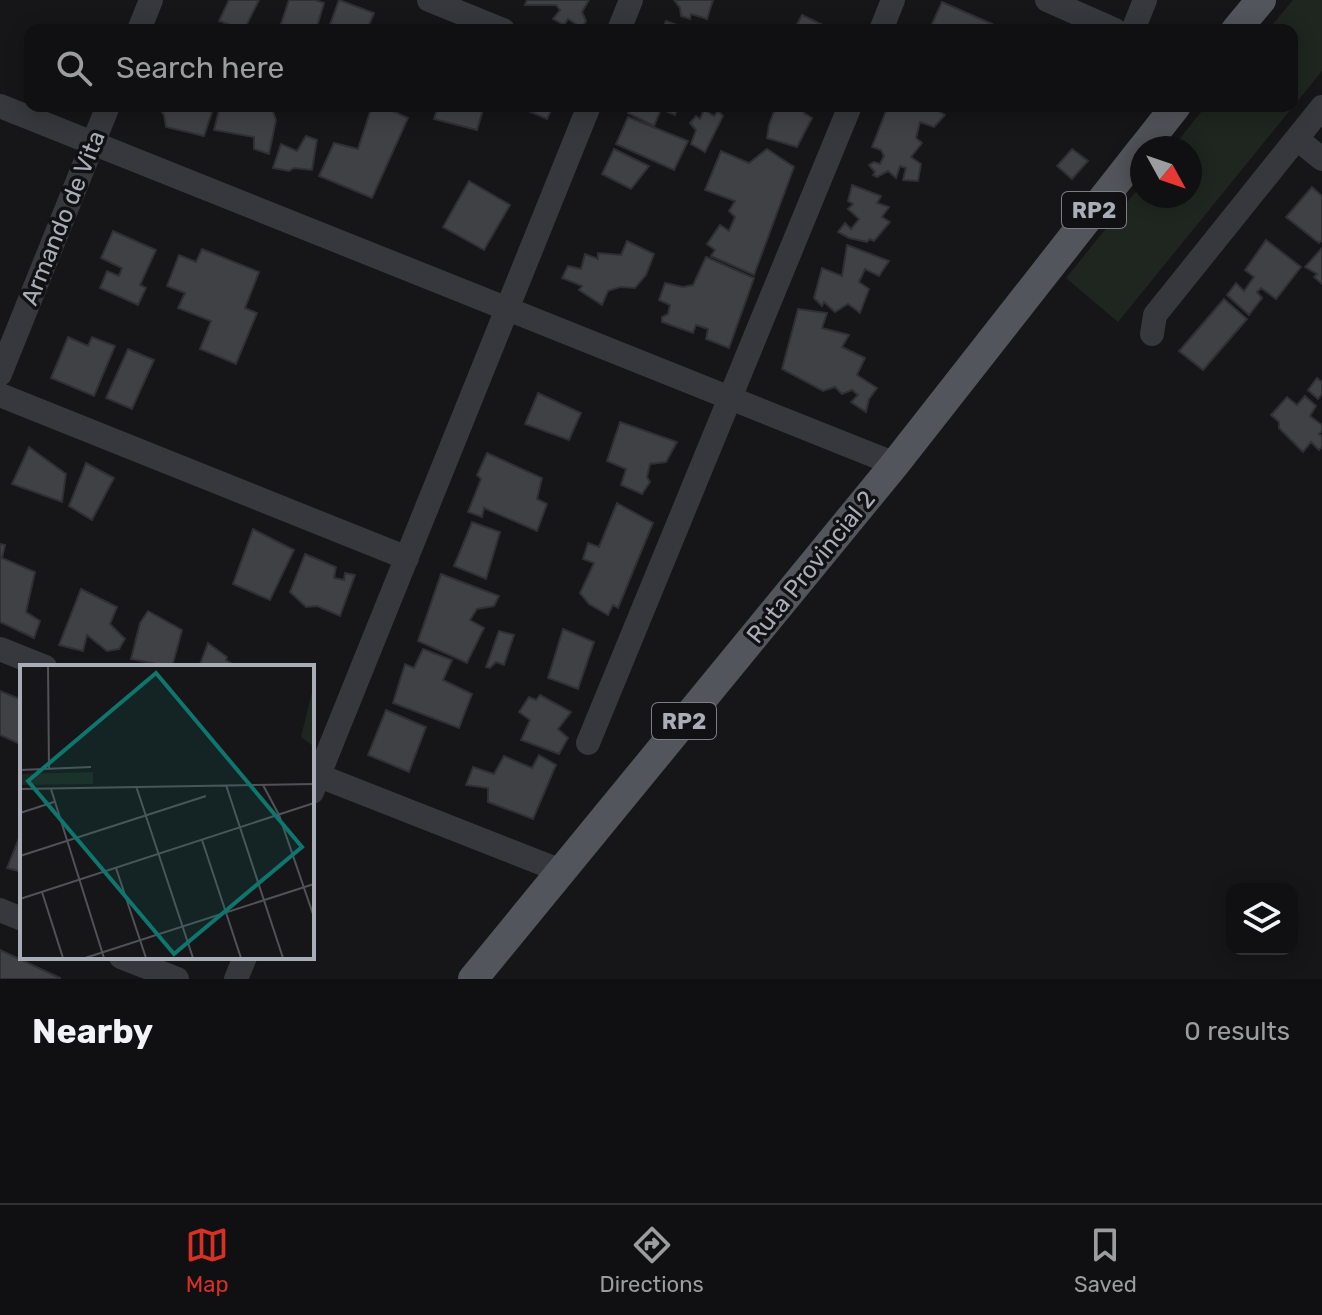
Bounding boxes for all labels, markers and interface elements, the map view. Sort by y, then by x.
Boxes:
search box [24,24,1298,112]
icon: search [52,46,96,90]
text: Search here [116,50,284,86]
street label: Armando de Vita [15,127,111,309]
north arrow [1130,136,1202,208]
road number: RP2 [1062,192,1126,228]
street label: Ruta Provincial 2 [741,485,881,649]
inset map [20,665,314,959]
road number: RP2 [652,703,716,739]
map controls [1226,883,1298,955]
button: layers [1226,883,1298,955]
text: Nearby [32,1011,153,1052]
text: 0 results [1184,1016,1290,1047]
tab: Map [185,1223,229,1298]
tab: Directions [599,1223,704,1298]
tab: Saved [1074,1223,1137,1298]

